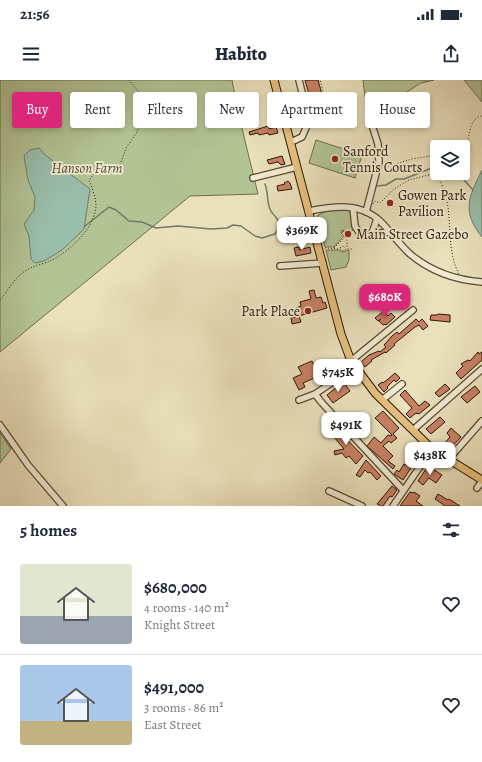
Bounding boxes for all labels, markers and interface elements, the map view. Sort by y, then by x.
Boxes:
text: 21:56 [20,4,50,24]
text: Habito [215,42,267,66]
icon: menu [20,43,42,65]
icon: share [440,43,462,65]
chip: Buy [12,92,62,128]
chip: Rent [70,92,125,128]
chip: Filters [133,92,197,128]
chip: New [205,92,259,128]
chip: Apartment [267,92,357,128]
chip: House [365,92,430,128]
map controls [430,140,470,180]
button: layers [430,140,470,180]
place label: Sanford Tennis Courts [343,142,422,177]
marker: Sanford Tennis Courts [330,154,340,164]
park label: Hanson Farm [52,159,122,178]
place label: Gowen Park Pavilion [398,186,466,221]
marker: Gowen Park Pavilion [385,198,395,208]
pin: $369K [274,217,330,251]
text: $369K [286,221,318,238]
place label: Main Street Gazebo [356,225,468,244]
marker: Main Street Gazebo [343,229,353,239]
pin: $680K [357,284,413,318]
text: $680K [368,288,402,305]
place label: Park Place [241,302,300,321]
marker: Park Place [303,306,313,316]
pin: $745K [310,359,366,393]
text: $745K [322,363,354,380]
pin: $491K [318,412,374,446]
text: $491K [330,416,362,433]
pin: $438K [402,442,458,476]
text: $438K [414,446,446,463]
text: 5 homes [20,519,77,542]
icon: filters [440,519,462,541]
text: $680,000 [144,576,207,599]
icon: home [52,580,100,628]
icon: heart [440,593,462,615]
text: 4 rooms · 140 m² [144,599,229,616]
text: Knight Street [144,616,215,633]
text: $491,000 [144,676,204,699]
icon: home [52,681,100,729]
icon: heart [440,694,462,716]
text: 3 rooms · 86 m² [144,699,224,716]
text: East Street [144,716,202,733]

